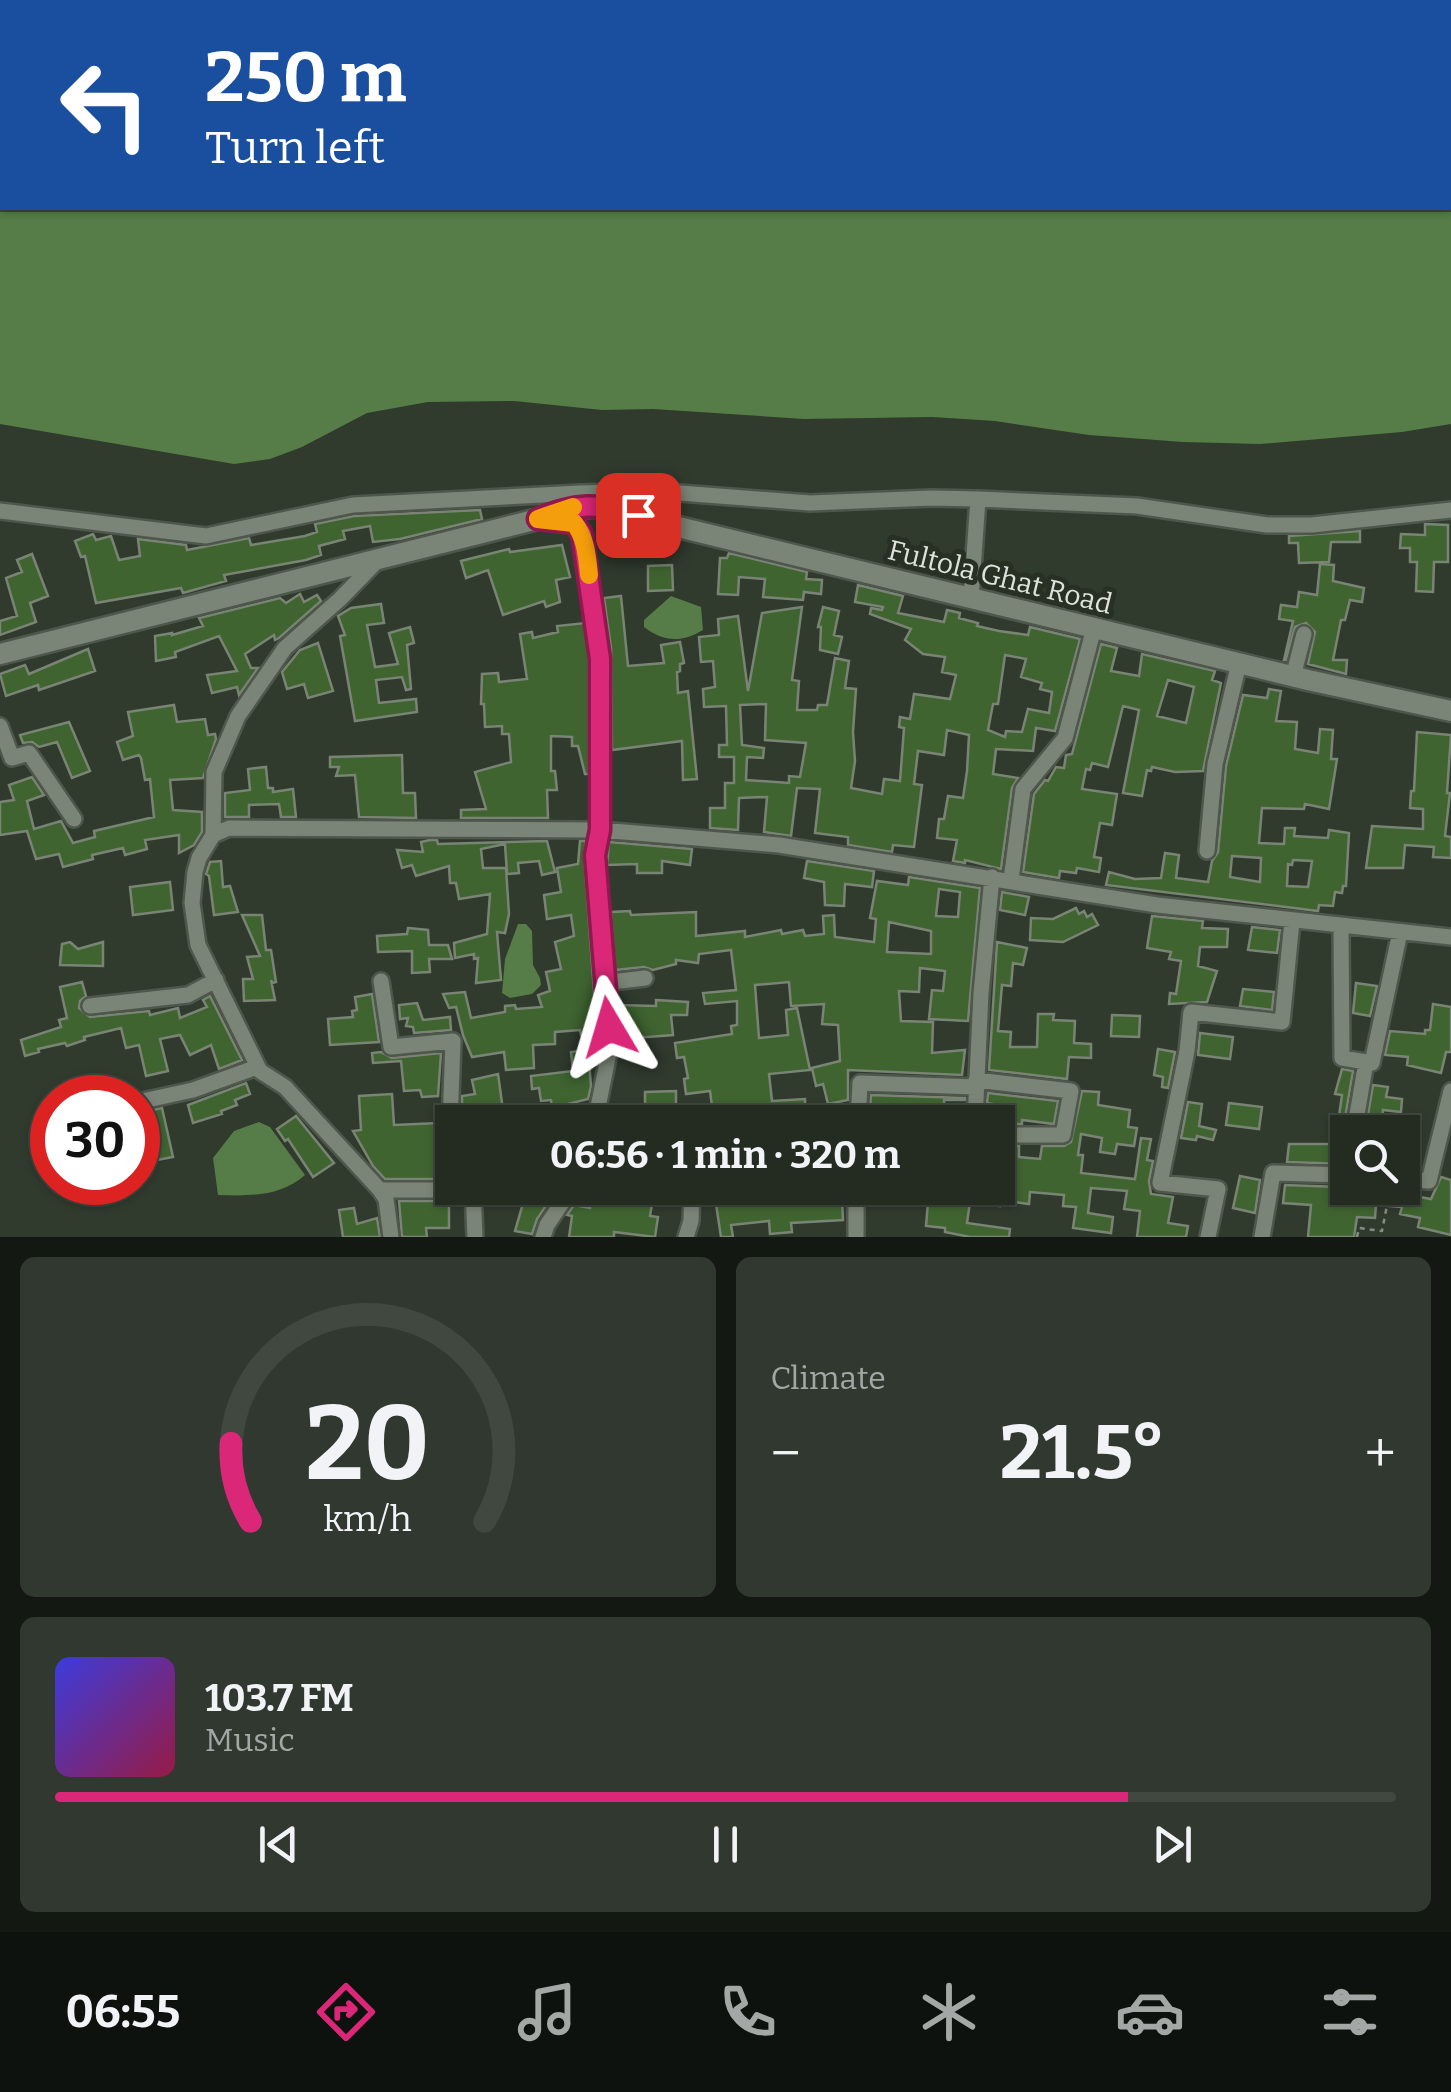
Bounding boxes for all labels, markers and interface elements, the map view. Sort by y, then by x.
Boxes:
text: 250 m [205,36,407,120]
icon: left [40,40,170,170]
text: Turn left [205,121,385,175]
pin [596,473,681,558]
icon: arrive [611,488,666,543]
street label: Fultola Ghat Road [884,533,1116,621]
position arrow [557,975,661,1079]
speed limit sign: 30 [30,1075,160,1205]
map controls [1330,1115,1420,1205]
button: search [1330,1115,1420,1205]
text: 06:56 · 1 min · 320 m [550,1132,900,1178]
text: Climate [771,1359,886,1397]
text: 20 [305,1382,430,1507]
text: 21.5° [1000,1408,1166,1498]
text: − [771,1421,801,1487]
text: + [1365,1421,1396,1487]
text: km/h [324,1498,412,1540]
text: 103.7 FM [205,1675,354,1721]
text: Music [205,1721,295,1759]
icon: previous [251,1817,306,1872]
icon: pause [698,1817,753,1872]
icon: next [1145,1817,1200,1872]
icon: directions [311,1977,381,2047]
icon: music [512,1977,582,2047]
icon: phone [713,1977,783,2047]
icon: climate [914,1977,984,2047]
icon: car [1115,1977,1185,2047]
icon: filters [1315,1977,1385,2047]
text: 06:55 [65,1985,180,2039]

